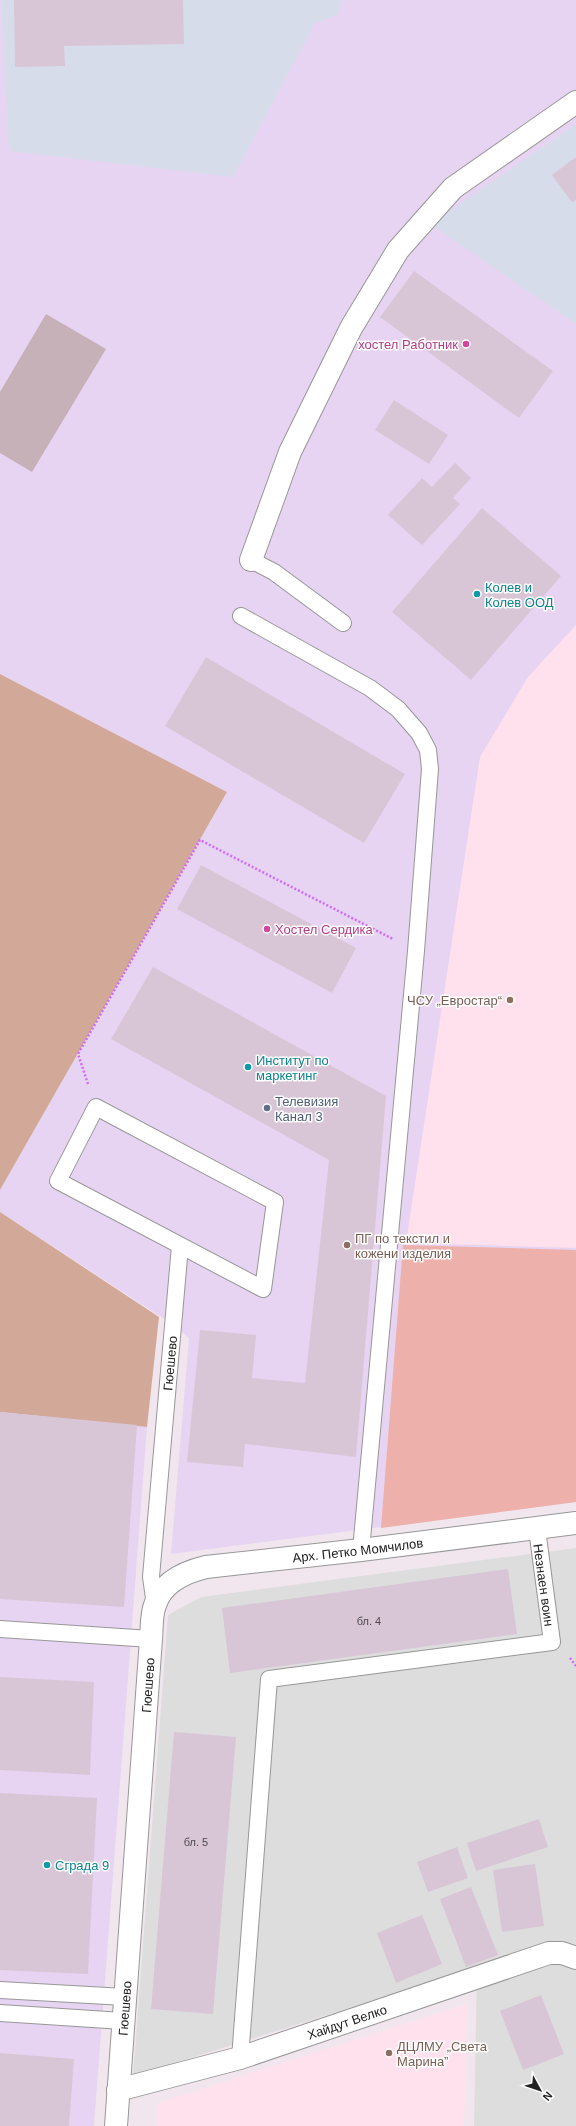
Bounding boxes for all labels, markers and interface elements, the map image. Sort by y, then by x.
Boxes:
place label: хостел Работник [358,337,458,352]
marker: хостел Работник [461,339,471,349]
place label: Колев и Колев ООД [485,580,554,610]
marker: Колев и Колев ООД [472,589,482,599]
place label: Хостел Сердика [275,922,373,937]
marker: Хостел Сердика [262,924,272,934]
place label: ЧСУ „Евростар“ [407,993,502,1008]
marker: ЧСУ „Евростар“ [505,995,515,1005]
place label: Институт по маркетинг [256,1053,329,1083]
marker: Институт по маркетинг [243,1062,253,1072]
place label: Телевизия Канал 3 [275,1094,338,1124]
marker: Телевизия Канал 3 [262,1103,272,1113]
place label: ПГ по текстил и кожени изделия [355,1231,451,1261]
marker: ПГ по текстил и кожени изделия [342,1240,352,1250]
street label: Гюешево [160,1335,180,1391]
street label: Арх. Петко Момчилов [292,1535,424,1565]
street label: Незнаен воин [530,1543,557,1627]
house number: бл. 4 [357,1615,381,1627]
street label: Гюешево [139,1657,158,1713]
house number: бл. 5 [184,1836,208,1848]
place label: Сграда 9 [55,1858,109,1873]
marker: Сграда 9 [42,1860,52,1870]
street label: Гюешево [116,1980,134,2036]
street label: Хайдут Велко [305,2002,389,2043]
place label: ДЦЛМУ „Света Марина” [397,2039,488,2069]
marker: ДЦЛМУ „Света Марина” [384,2048,394,2058]
north arrow [520,2070,560,2110]
text: N [540,2090,555,2103]

